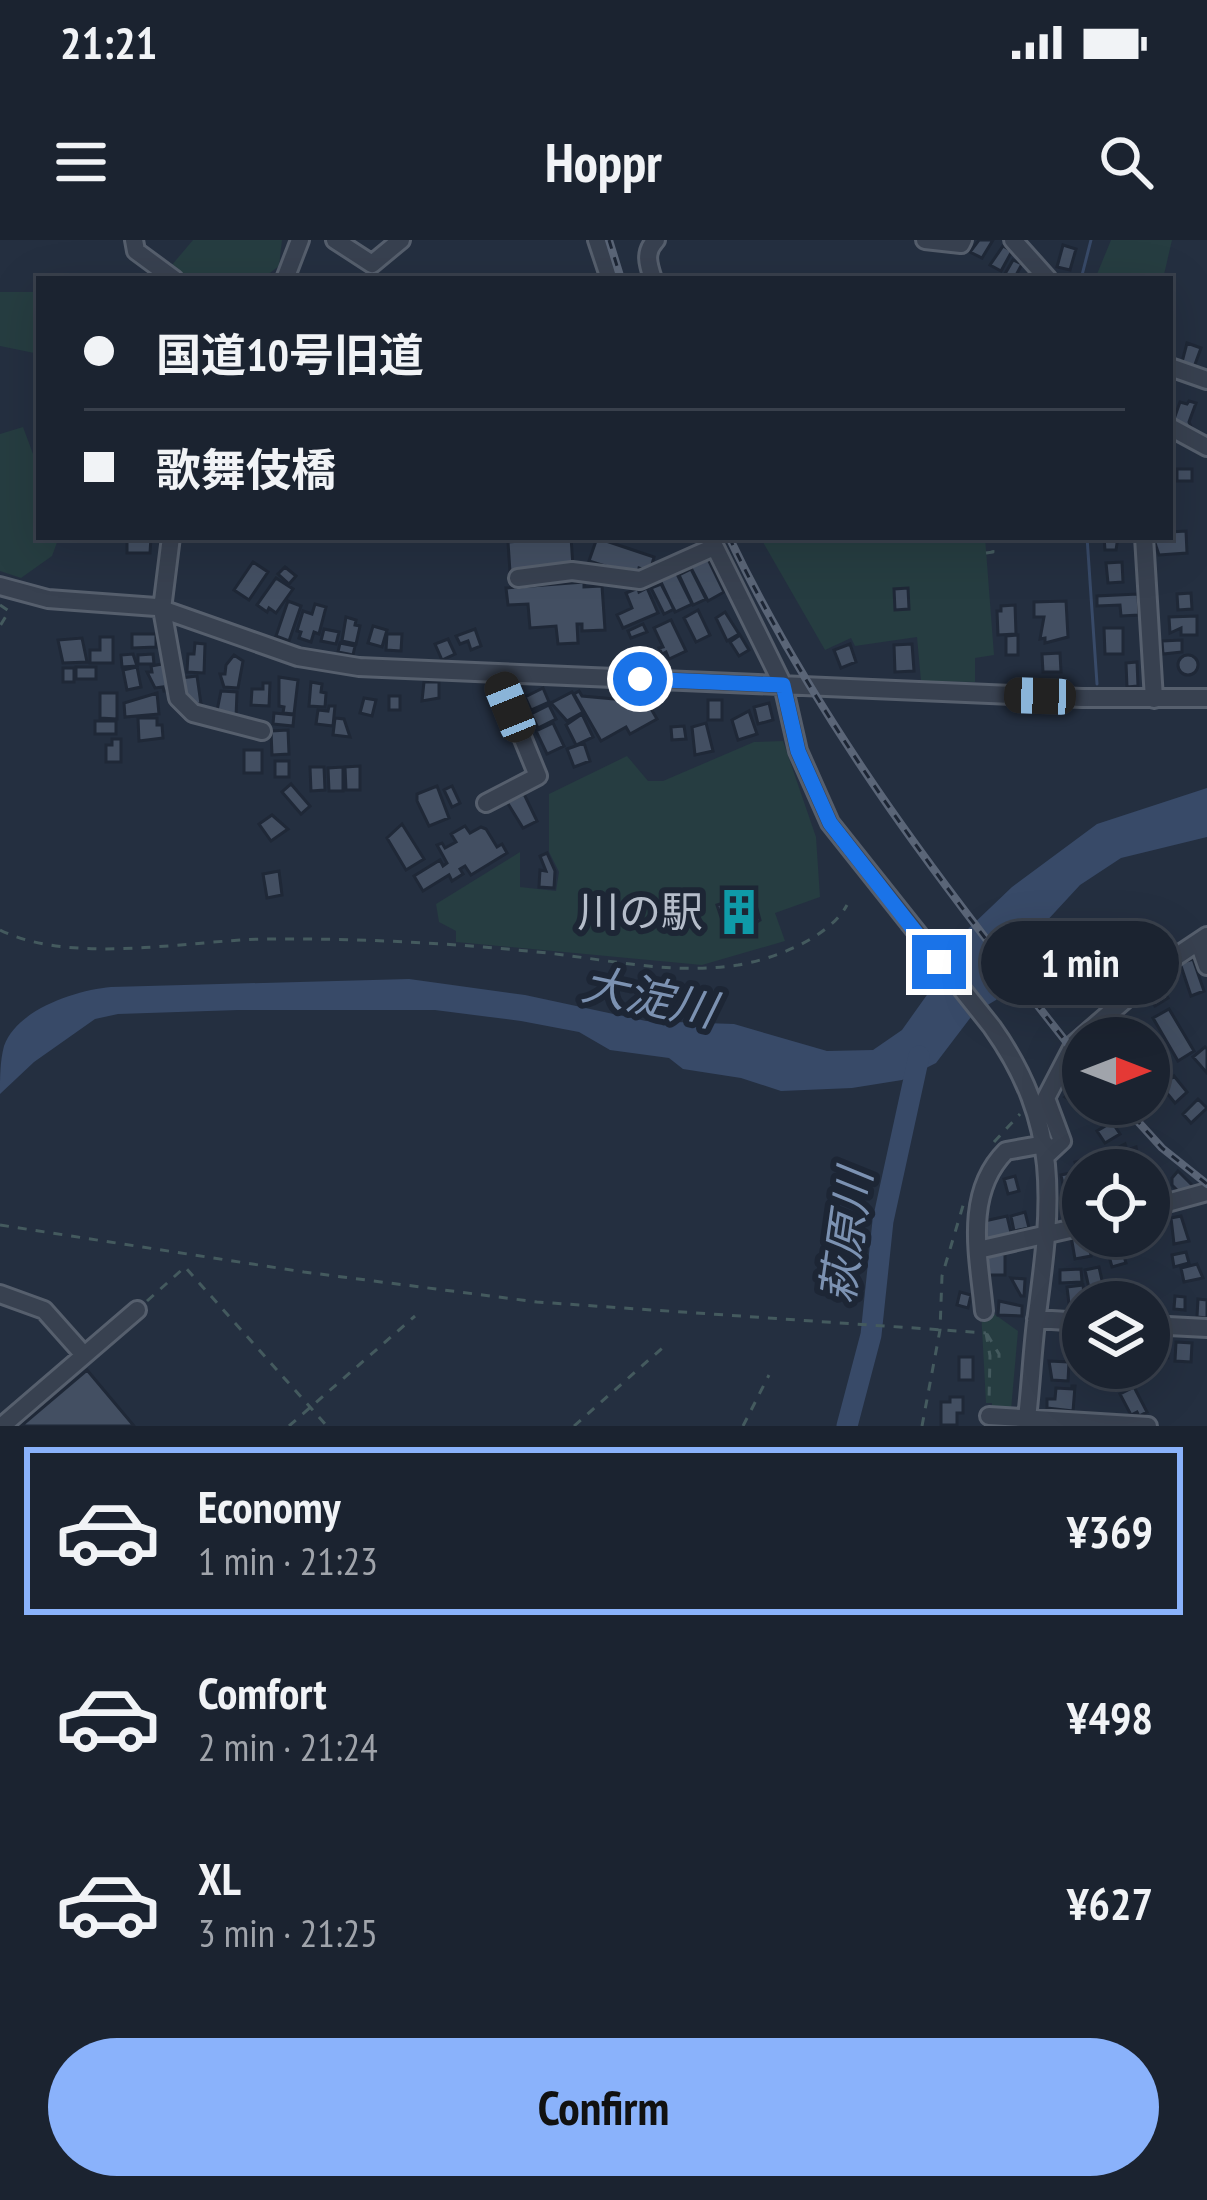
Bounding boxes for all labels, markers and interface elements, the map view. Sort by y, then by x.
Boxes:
text: 21:21 [60,13,157,71]
text: Hoppr [545,127,662,197]
icon: menu [48,129,114,195]
icon: search [1093,129,1159,195]
text: 国道10号旧道 [156,325,424,383]
text: 歌舞伎橋 [156,440,336,498]
route start [613,652,667,706]
car [480,667,540,747]
car [1003,677,1077,715]
place label: 川の駅 [577,884,703,939]
building icon: 川の駅 [714,887,764,937]
callout: 1 min [981,920,1179,1004]
route end [912,935,966,989]
text: 1 min [1041,937,1119,988]
water label: 大淀川 [577,954,725,1039]
north arrow [1062,1017,1170,1125]
map controls [1062,1017,1170,1389]
button: locate [1062,1149,1170,1257]
water label: 萩原川 [807,1161,884,1307]
button: layers [1062,1281,1170,1389]
icon: car [54,1477,162,1585]
text: Economy [198,1477,341,1535]
text: ¥369 [1067,1502,1153,1560]
text: 1 min · 21:23 [198,1535,378,1586]
icon: car [54,1663,162,1771]
text: Comfort [198,1663,327,1721]
text: ¥498 [1067,1688,1153,1746]
text: 2 min · 21:24 [198,1721,378,1772]
icon: car [54,1849,162,1957]
text: XL [198,1849,241,1907]
text: ¥627 [1067,1874,1153,1932]
text: 3 min · 21:25 [198,1907,378,1958]
button: Confirm [48,2038,1159,2176]

